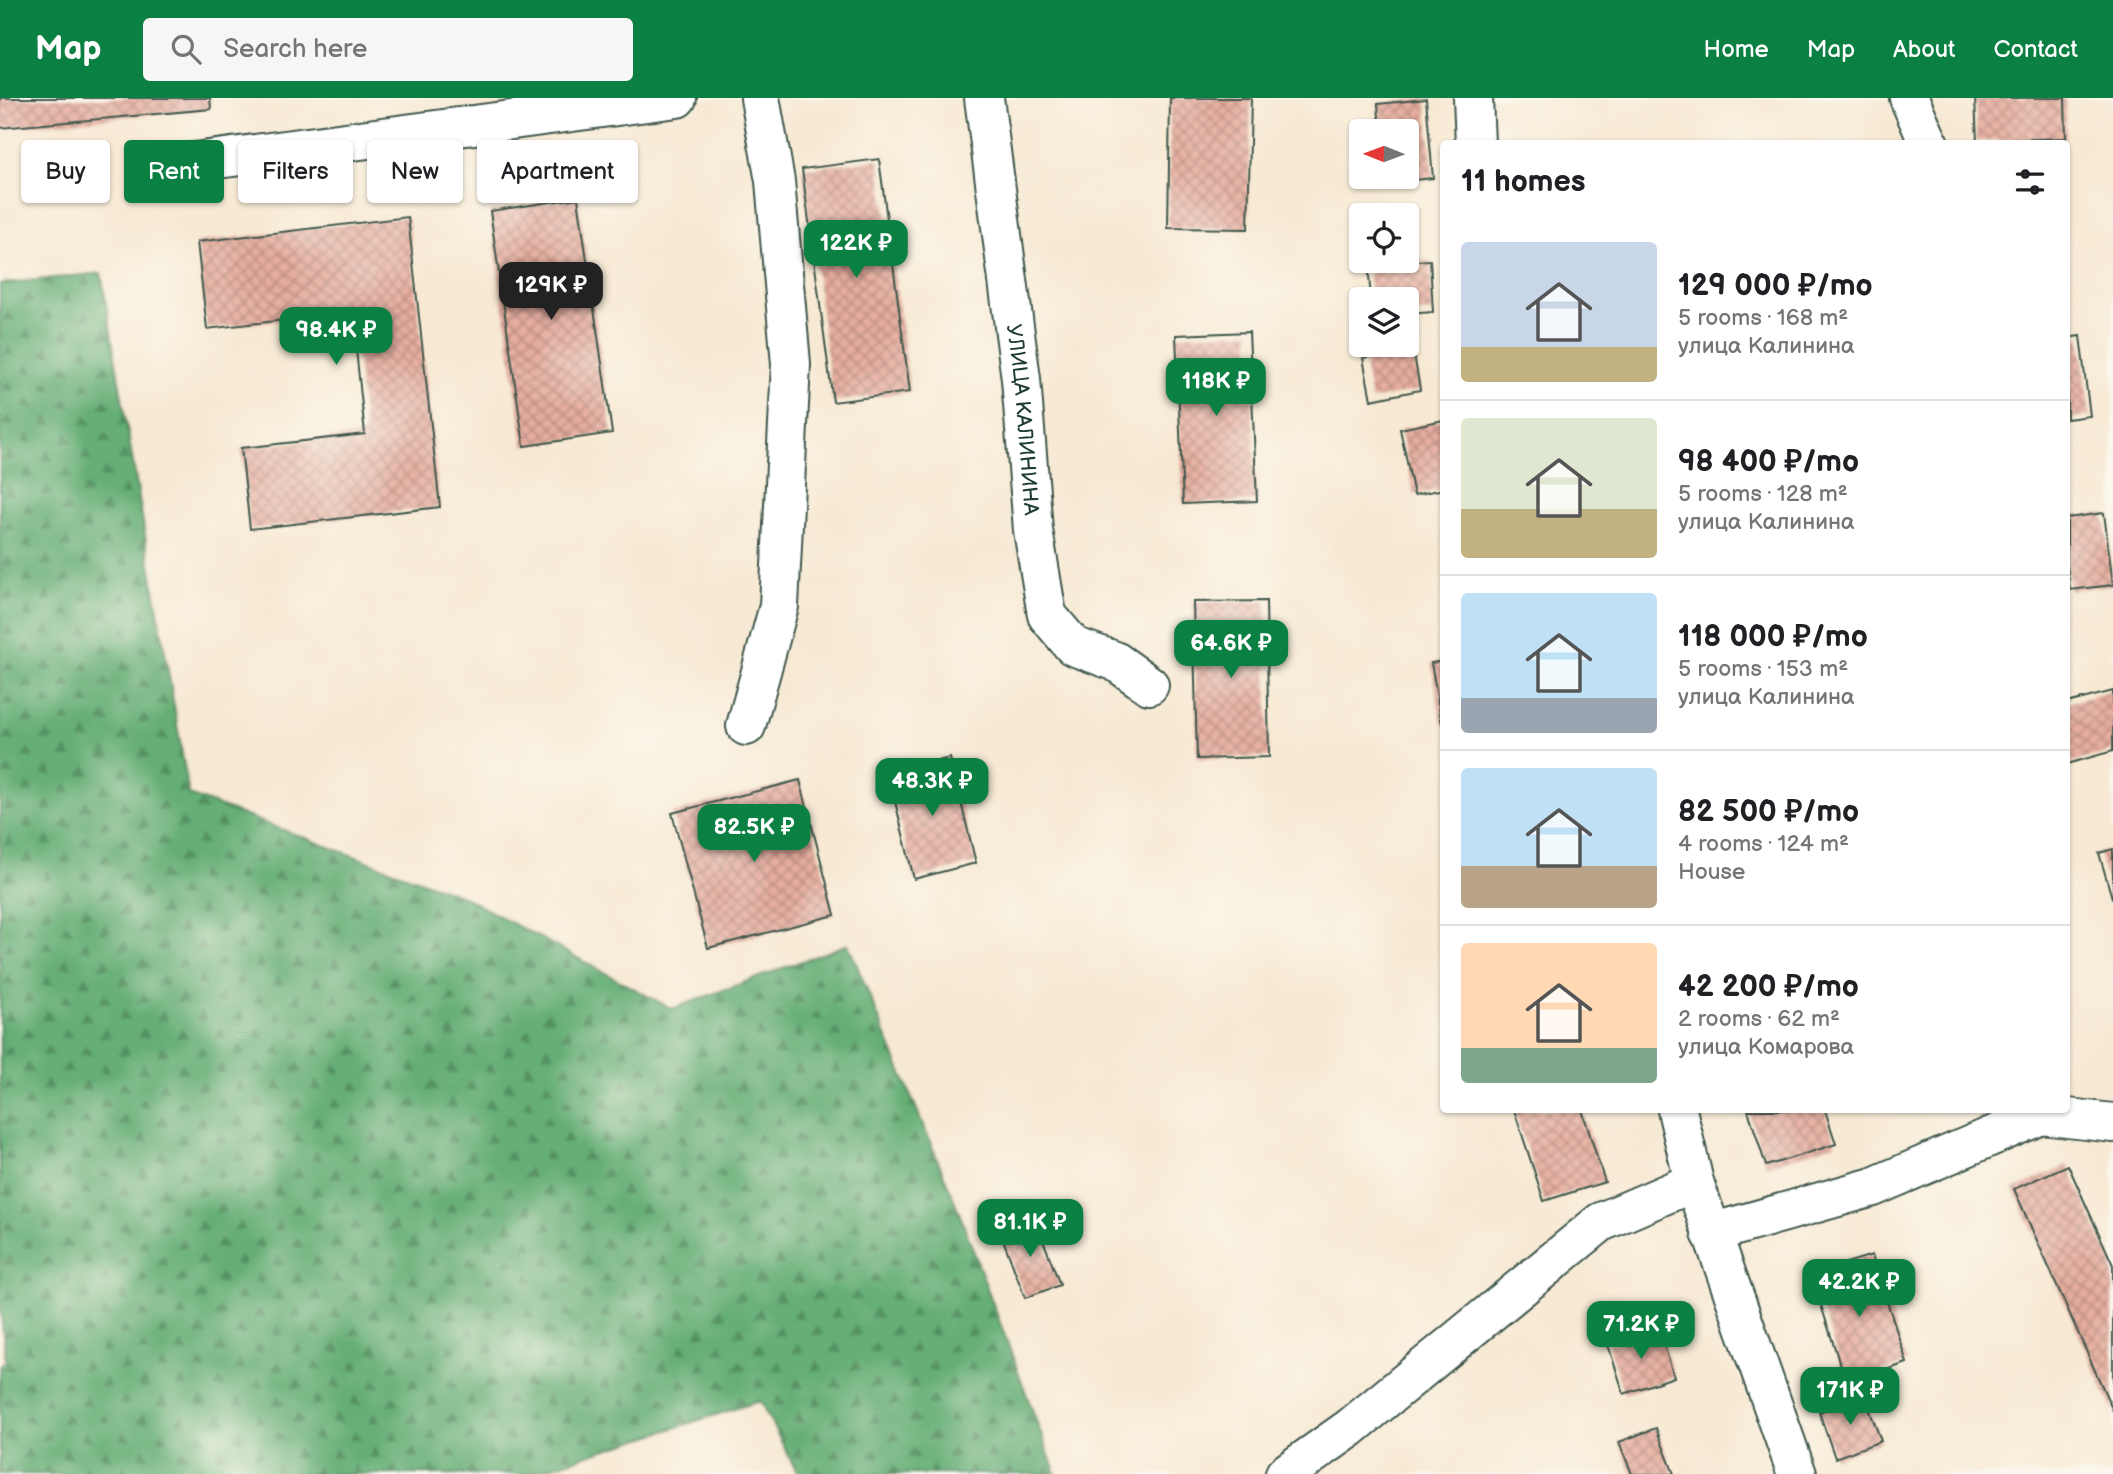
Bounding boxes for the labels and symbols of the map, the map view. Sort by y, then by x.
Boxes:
north arrow [1349,119,1419,189]
pin: 122K ₽ [799,220,913,280]
pin: 129K ₽ [494,262,608,322]
pin: 98.4K ₽ [271,308,401,367]
street label: УЛИЦА КАЛИНИНА [1001,323,1044,516]
pin: 118K ₽ [1159,358,1273,418]
pin: 64.6K ₽ [1166,620,1296,680]
pin: 48.3K ₽ [867,758,997,818]
pin: 82.5K ₽ [689,804,819,864]
pin: 81.1K ₽ [965,1200,1095,1259]
pin: 42.2K ₽ [1794,1260,1924,1319]
pin: 71.2K ₽ [1576,1302,1706,1361]
pin: 171K ₽ [1793,1368,1907,1427]

